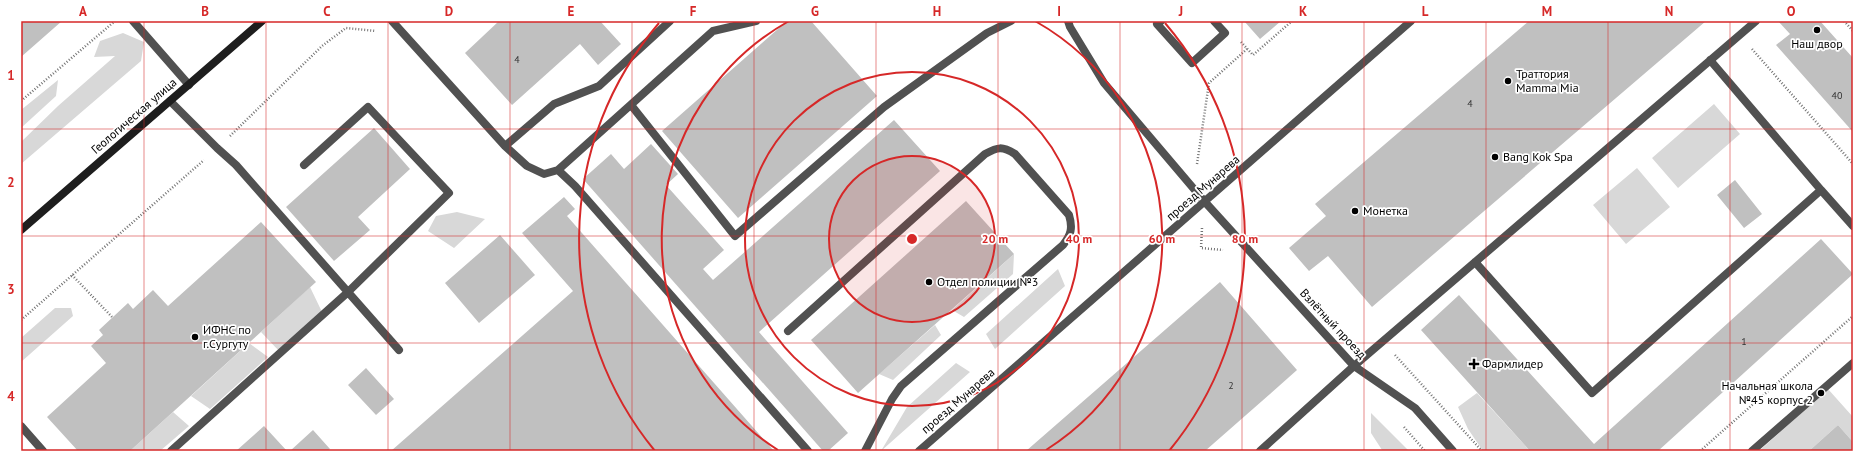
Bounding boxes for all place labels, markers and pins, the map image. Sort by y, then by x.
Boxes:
marker: Наш двор [1812,25,1822,35]
place label: Наш двор [1791,36,1843,51]
place label: Траттория Mamma Mia [1516,66,1579,95]
marker: Траттория Mamma Mia [1503,76,1513,86]
place label: Bang Kok Spa [1503,149,1573,164]
marker: Bang Kok Spa [1490,152,1500,162]
place label: Монетка [1363,203,1408,218]
marker: Монетка [1350,206,1360,216]
centre of rings [905,232,919,246]
place label: Отдел полиции №3 [937,274,1038,289]
marker: Отдел полиции №3 [924,277,934,287]
place label: ИФНС по г.Сургуту [203,322,251,351]
marker: ИФНС по г.Сургуту [190,332,200,342]
place label: Фармлидер [1482,356,1543,371]
marker: Фармлидер [1469,359,1479,369]
place label: Начальная школа №45 корпус 2 [1721,378,1813,407]
marker: Начальная школа №45 корпус 2 [1816,388,1826,398]

